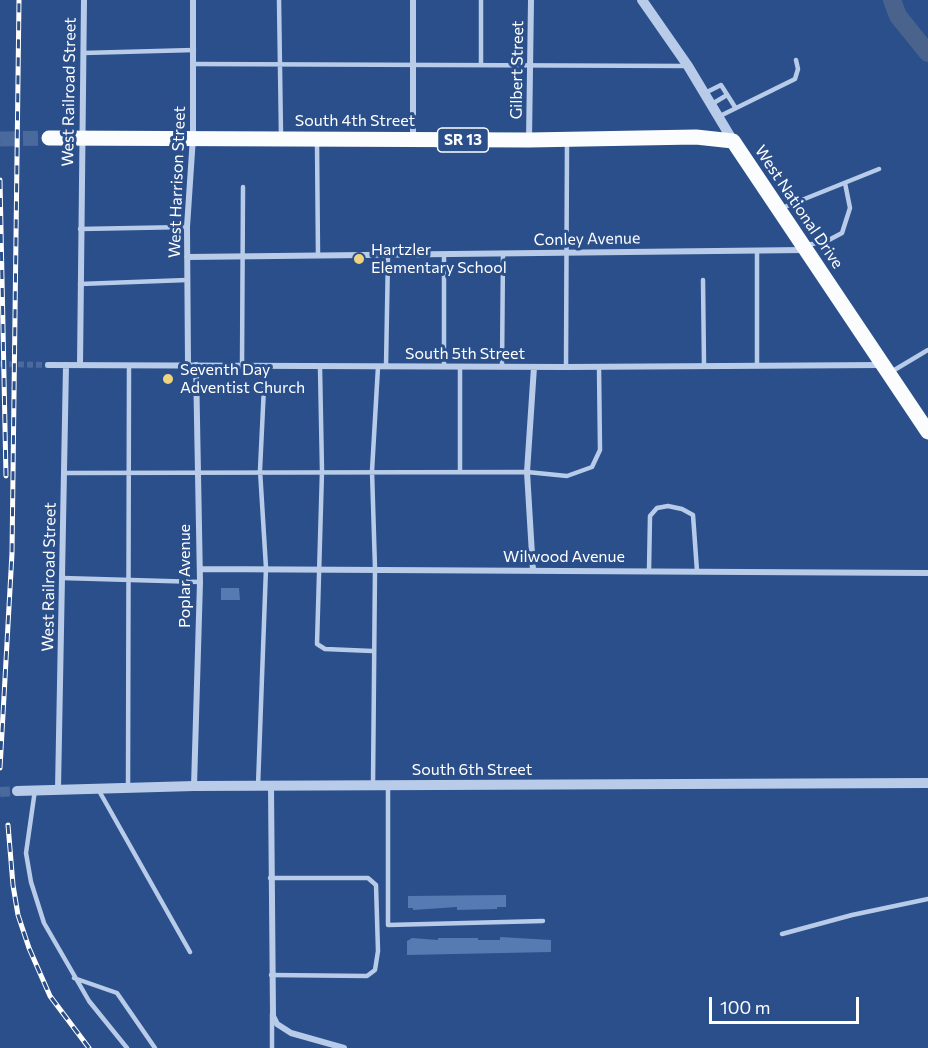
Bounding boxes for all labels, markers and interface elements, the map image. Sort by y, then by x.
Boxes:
street label: West Railroad Street [58,17,80,167]
street label: Gilbert Street [507,20,527,120]
street label: West Harrison Street [165,106,189,258]
street label: South 4th Street [295,111,415,131]
road number: SR 13 [438,128,488,152]
street label: West National Drive [751,142,847,272]
street label: Conley Avenue [534,228,640,250]
place label: Hartzler Elementary School [371,240,507,278]
marker: Hartzler Elementary School [352,252,366,266]
street label: South 5th Street [405,344,525,364]
place label: Seventh Day Adventist Church [180,360,305,398]
marker: Seventh Day Adventist Church [161,372,175,386]
street label: West Railroad Street [38,502,60,652]
street label: Poplar Avenue [175,524,195,628]
street label: Wilwood Avenue [503,547,625,567]
street label: South 6th Street [412,760,532,780]
scale bar [712,985,862,1023]
text: 100 m [720,996,770,1018]

